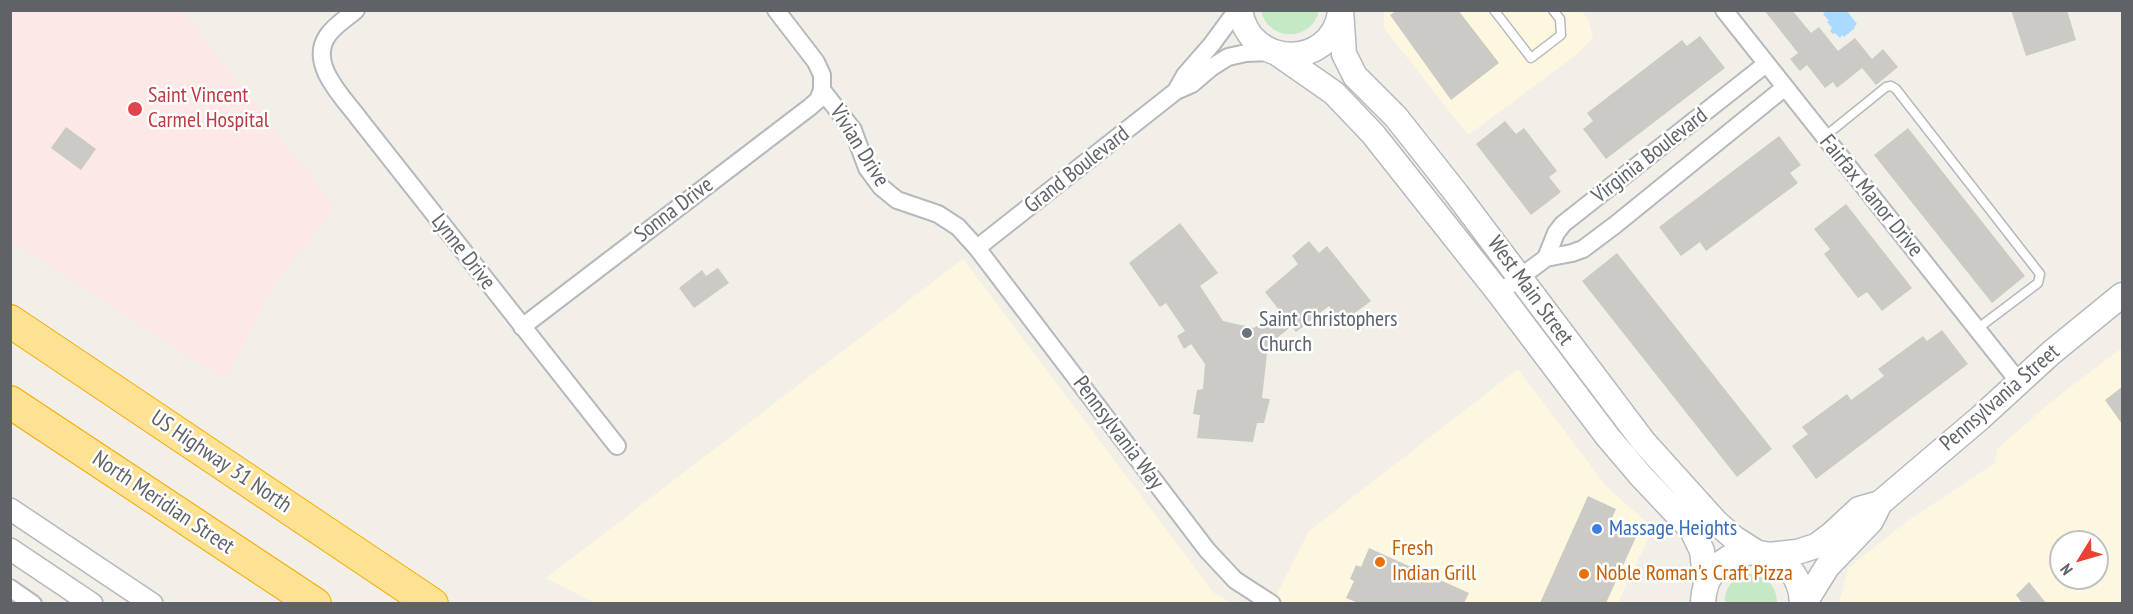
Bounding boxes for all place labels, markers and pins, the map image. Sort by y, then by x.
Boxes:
place label: Saint Vincent Carmel Hospital [148,83,269,134]
marker: Saint Vincent Carmel Hospital [126,100,144,118]
place label: Saint Christophers Church [1259,307,1398,358]
marker: Saint Christophers Church [1240,326,1254,340]
place label: Massage Heights [1609,516,1737,542]
marker: Massage Heights [1590,522,1604,536]
place label: Fresh Indian Grill [1392,536,1476,588]
marker: Fresh Indian Grill [1373,555,1387,569]
place label: Noble Roman's Craft Pizza [1596,561,1793,587]
marker: Noble Roman's Craft Pizza [1577,567,1591,581]

